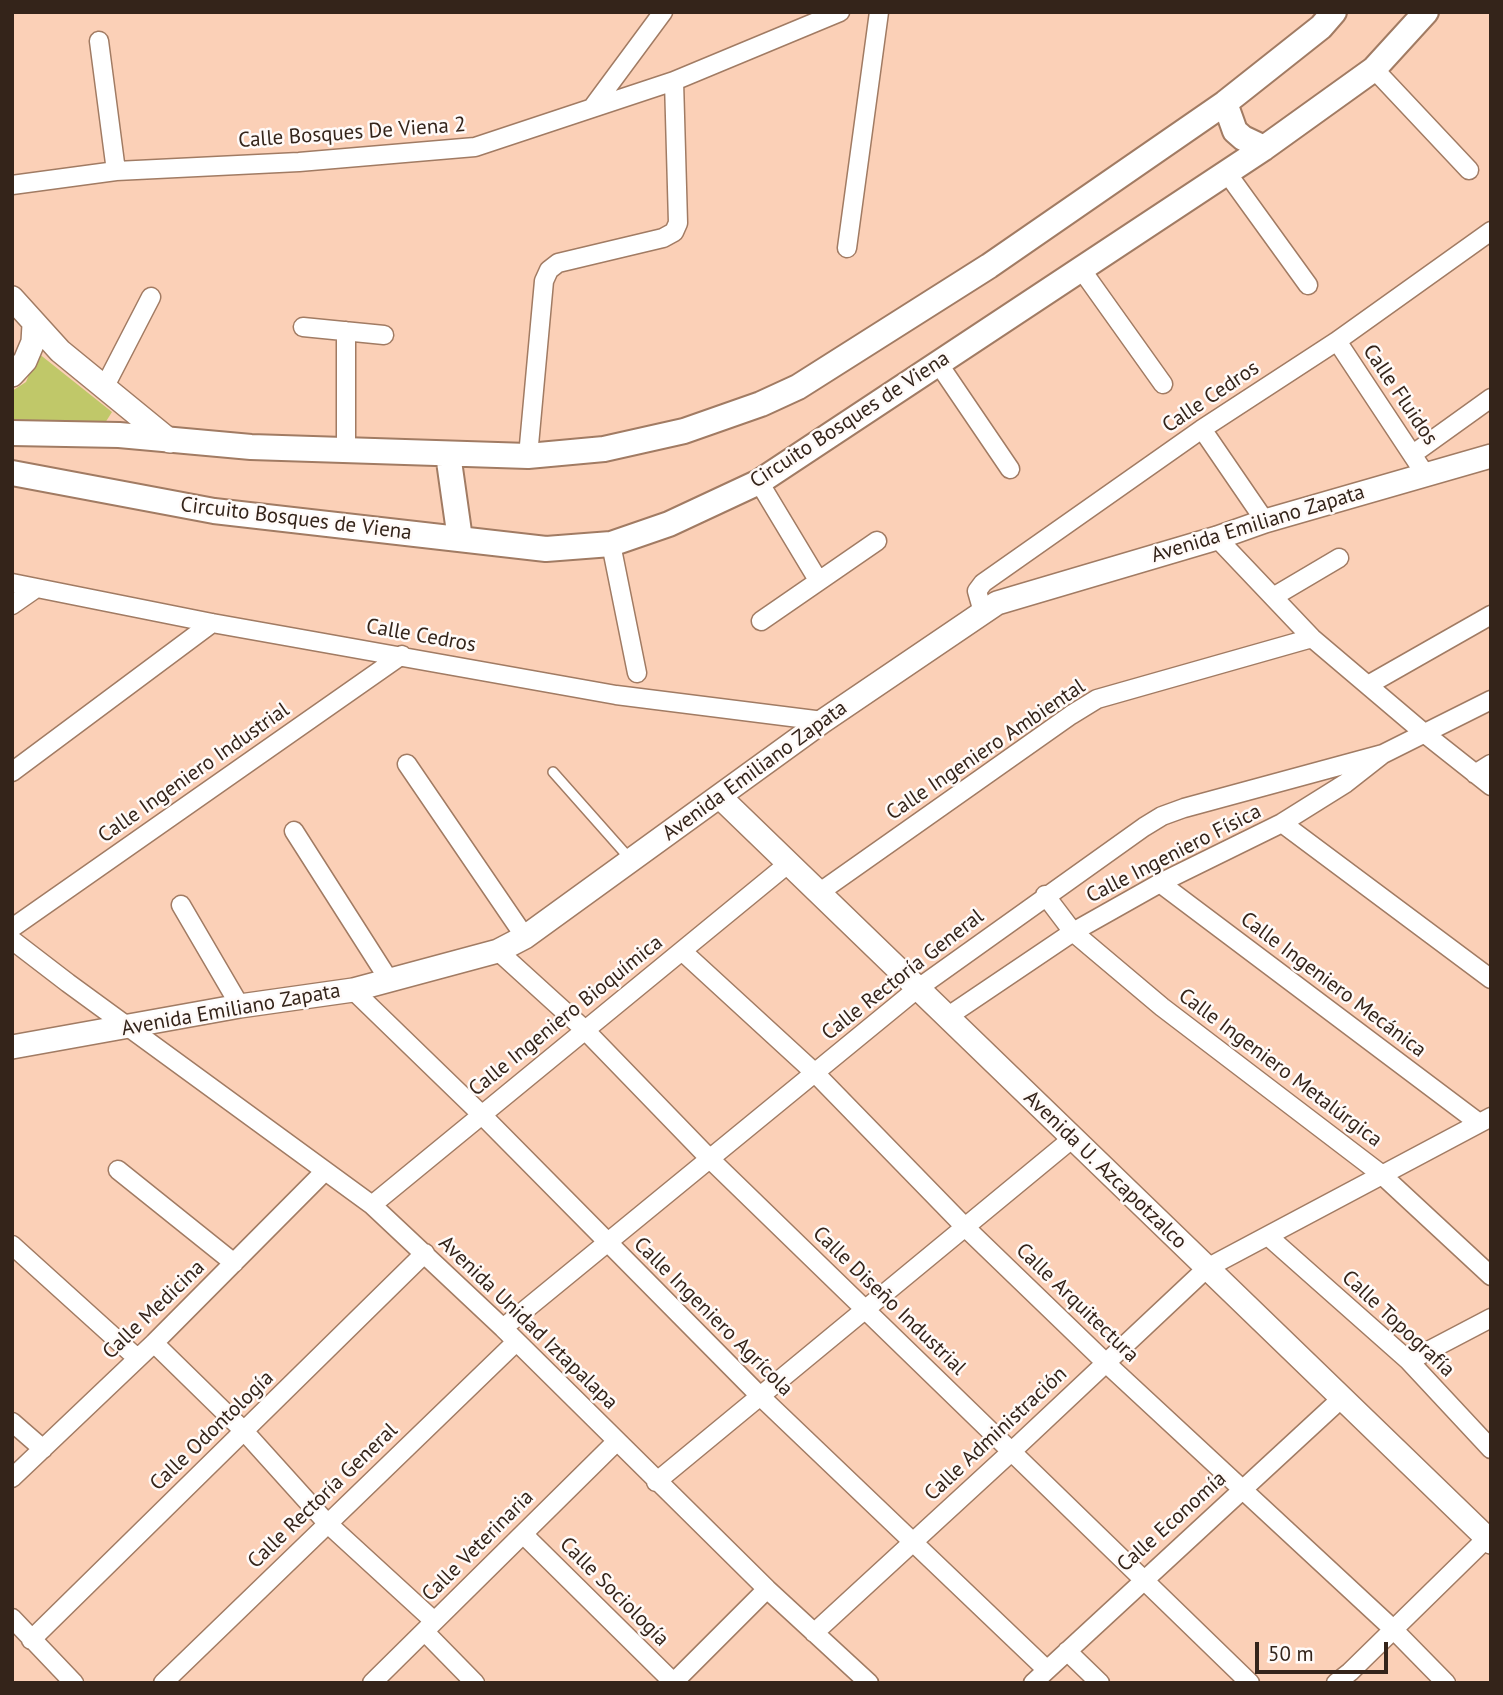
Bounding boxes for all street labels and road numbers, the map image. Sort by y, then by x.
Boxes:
street label: Calle Bosques De Viena 2 [237,112,467,154]
street label: Calle Fluidos [1357,340,1443,450]
street label: Circuito Bosques de Viena [746,346,954,494]
street label: Calle Cedros [1158,356,1264,438]
street label: Avenida Emiliano Zapata [1148,480,1368,568]
street label: Circuito Bosques de Viena [179,492,413,546]
street label: Calle Cedros [364,614,478,658]
street label: Calle Ingeniero Ambiental [882,674,1090,826]
street label: Avenida Emiliano Zapata [658,696,852,846]
street label: Calle Ingeniero Industrial [94,697,294,849]
street label: Calle Ingeniero Física [1082,799,1266,909]
street label: Calle Rectoría General [817,904,989,1046]
street label: Calle Ingeniero Mecánica [1235,907,1431,1063]
street label: Calle Ingeniero Bioquímica [464,930,668,1102]
street label: Avenida Emiliano Zapata [120,978,342,1042]
street label: Calle Ingeniero Metalúrgica [1173,983,1387,1153]
street label: Avenida U. Azcapotzalco [1018,1086,1192,1254]
street label: Calle Diseño Industrial [807,1221,971,1381]
street label: Avenida Unidad Iztapalapa [433,1231,623,1415]
street label: Calle Ingeniero Agrícola [628,1232,798,1402]
street label: Calle Arquitectura [1010,1238,1144,1368]
street label: Calle Medicina [98,1255,210,1365]
street label: Calle Topografía [1336,1265,1460,1383]
street label: Calle Administración [920,1362,1072,1506]
street label: Calle Odontología [145,1366,279,1496]
street label: Calle Rectoría General [243,1418,403,1574]
street label: Calle Economía [1112,1466,1232,1578]
street label: Calle Veterinaria [417,1485,539,1607]
street label: Calle Sociología [554,1532,674,1652]

